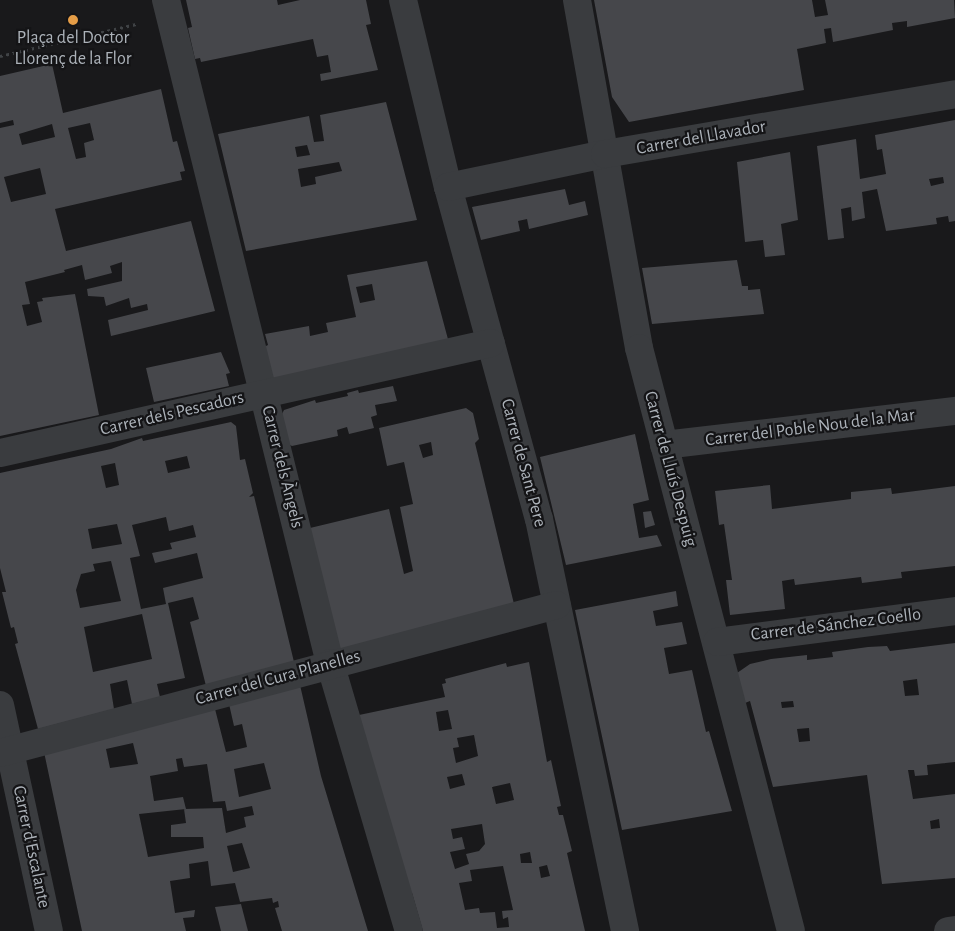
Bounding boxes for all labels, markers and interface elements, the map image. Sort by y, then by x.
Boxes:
marker: Plaça del Doctor Llorenç de la Flor [67,14,79,26]
place label: Plaça del Doctor Llorenç de la Flor [15,28,131,70]
street label: Carrer del Llavador [635,116,767,160]
street label: Carrer dels Pescadors [98,387,246,441]
street label: Carrer de Lluís Despuig [639,389,701,549]
street label: Carrer de Sant Pere [495,396,551,530]
street label: Carrer dels Àngels [256,403,308,531]
street label: Carrer del Poble Nou de la Mar [704,404,916,452]
street label: Carrer de Sánchez Coello [750,604,922,646]
street label: Carrer del Cura Planelles [193,646,363,710]
street label: Carrer d'Escalante [7,784,55,910]

